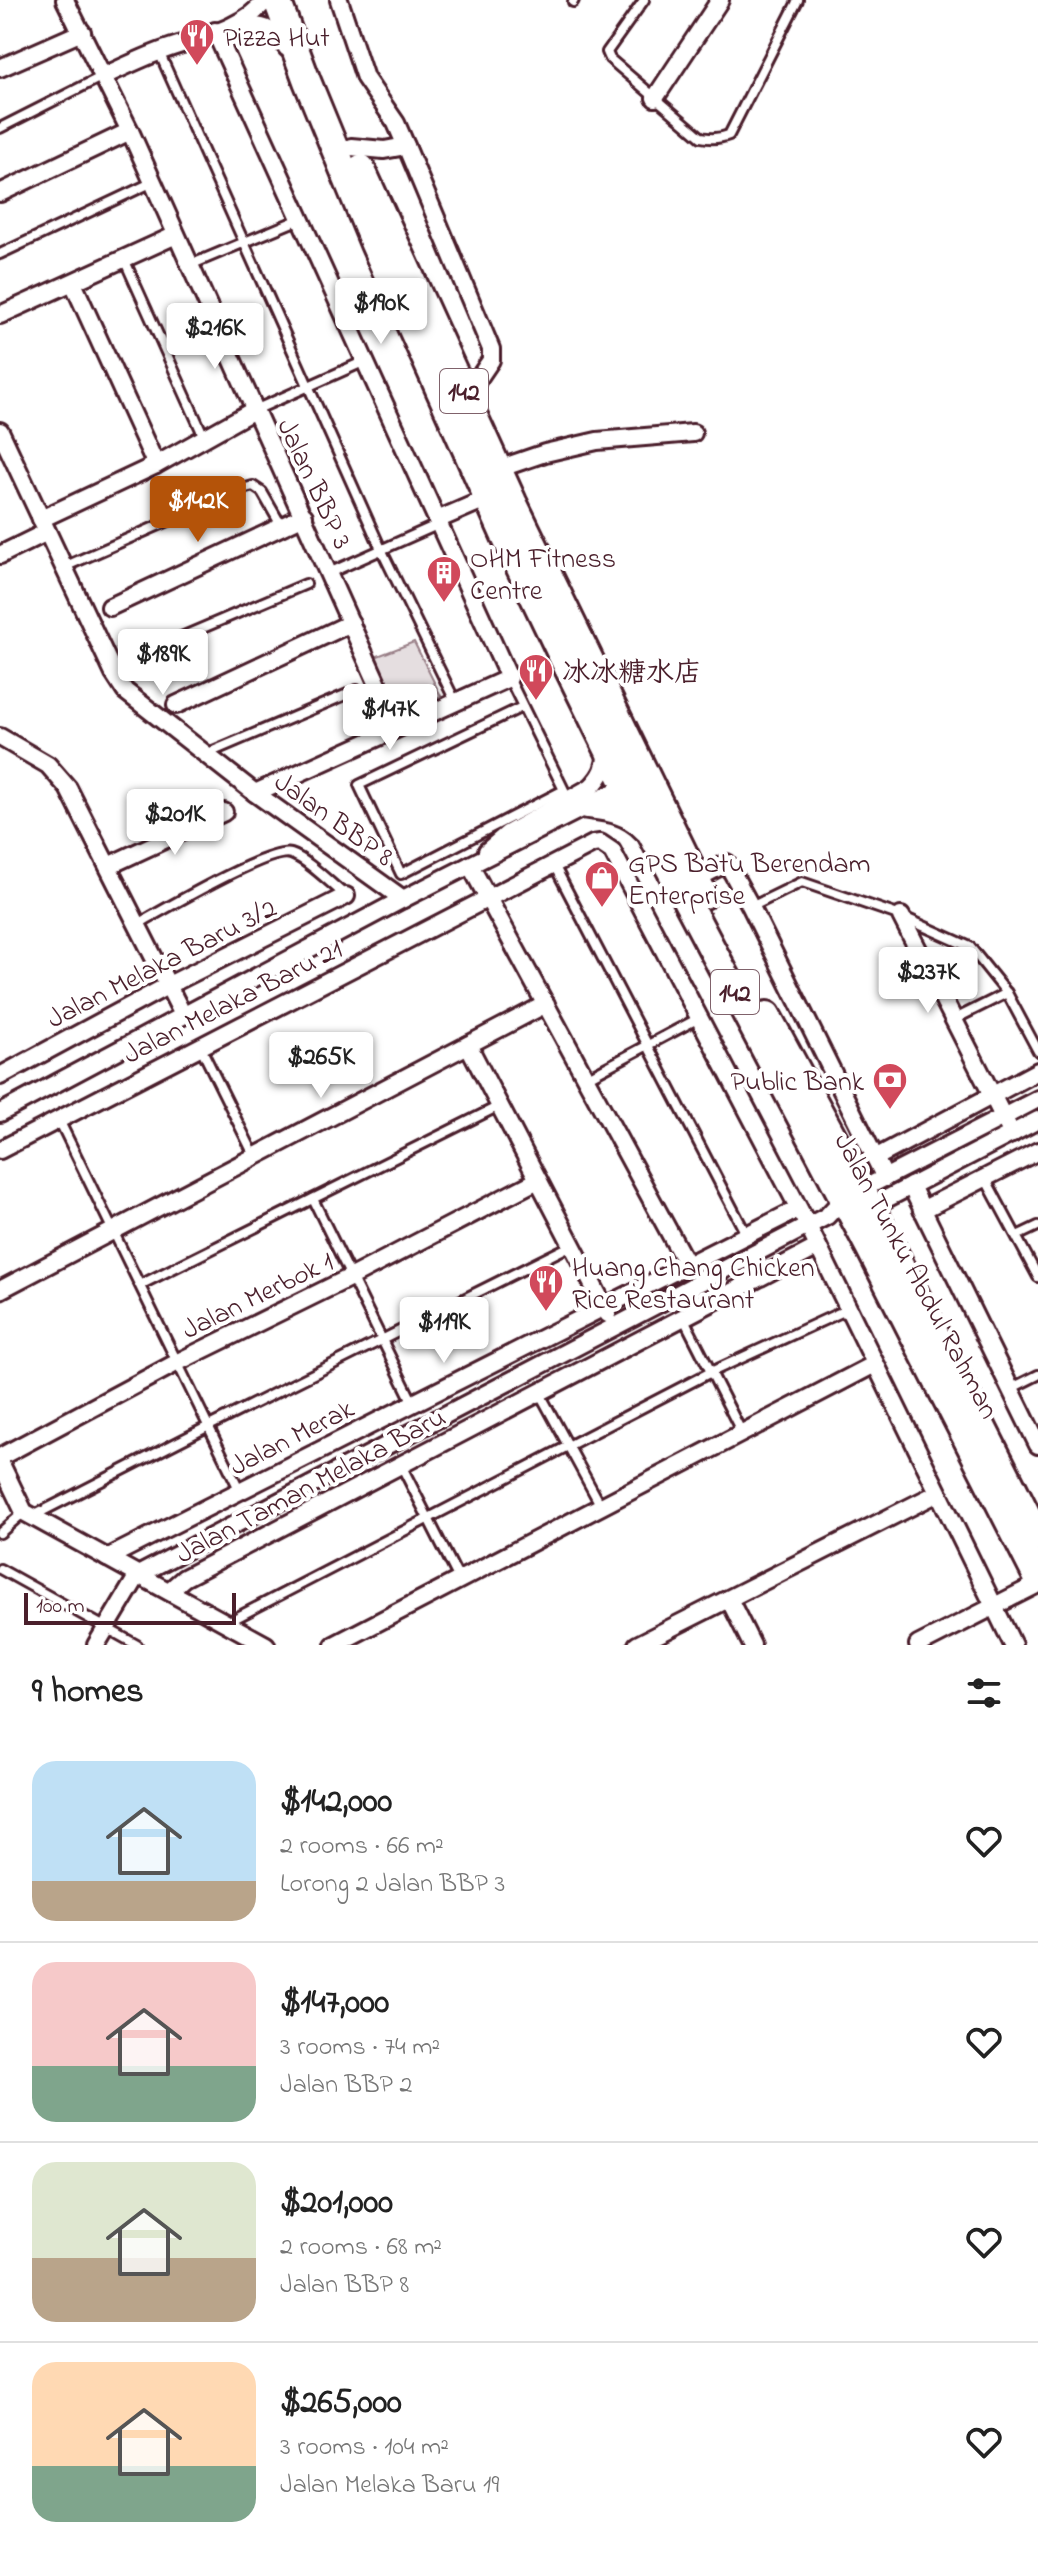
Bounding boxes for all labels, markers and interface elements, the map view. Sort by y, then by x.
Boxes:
restaurant icon: Pizza Hut [178,17,216,67]
place label: Pizza Hut [223,19,330,60]
pin: $190K [325,278,437,346]
text: $190K [353,285,409,323]
pin: $216K [159,303,271,371]
text: $216K [185,310,245,348]
road number: 142 [440,369,488,413]
street label: Jalan BBP 3 [265,412,361,557]
pin: $142K [142,476,254,544]
text: $142K [168,483,228,521]
place label: OHM Fitness Centre [470,540,616,613]
building icon: OHM Fitness Centre [425,554,463,604]
pin: $189K [107,629,219,697]
text: $189K [136,636,190,674]
restaurant icon: 冰冰糖水店 [517,652,555,702]
place label: 冰冰糖水店 [562,654,702,695]
pin: $147K [334,684,446,752]
text: $147K [361,691,419,729]
street label: Jalan BBP 8 [265,763,401,878]
pin: $201K [119,789,231,857]
text: $201K [145,796,205,834]
place label: GPS Batu Berendam Enterprise [628,845,870,918]
shop icon: GPS Batu Berendam Enterprise [583,859,621,909]
street label: Jalan Melaka Baru 3/2 [41,889,285,1041]
street label: Jalan Melaka Baru 21 [117,930,351,1076]
pin: $237K [872,947,984,1015]
text: $237K [897,954,959,992]
road number: 142 [711,970,759,1014]
pin: $265K [265,1032,377,1100]
text: $265K [287,1039,355,1077]
bank icon: Public Bank [871,1061,909,1111]
place label: Public Bank [730,1063,865,1104]
street label: Jalan Tunku Abdul Rahman [822,1126,1008,1427]
street label: Jalan Merbok 1 [176,1243,341,1352]
place label: Huang Chang Chicken Rice Restaurant [572,1249,815,1322]
restaurant icon: Huang Chang Chicken Rice Restaurant [527,1263,565,1313]
pin: $119K [388,1297,500,1365]
text: $119K [418,1304,470,1342]
street label: Jalan Merak [223,1390,363,1488]
street label: Jalan Taman Melaka Baru [169,1398,454,1576]
scale bar [24,1589,236,1625]
text: 100 m [36,1591,85,1623]
text: 9 homes [32,1668,144,1718]
icon: filters [962,1671,1006,1715]
text: $142,000 [280,1778,392,1828]
icon: home [96,1793,192,1889]
icon: heart [962,1819,1006,1863]
text: 2 rooms · 66 m² [280,1828,444,1866]
text: Lorong 2 Jalan BBP 3 [280,1866,505,1904]
text: $147,000 [280,1979,389,2029]
icon: home [96,1994,192,2090]
icon: heart [962,2020,1006,2064]
text: 3 rooms · 74 m² [280,2029,440,2067]
text: Jalan BBP 2 [280,2067,412,2105]
text: $201,000 [280,2179,393,2229]
icon: home [96,2194,192,2290]
icon: heart [962,2220,1006,2264]
text: 2 rooms · 68 m² [280,2229,442,2267]
text: Jalan BBP 8 [280,2267,409,2305]
text: $265,000 [280,2379,402,2429]
icon: home [96,2394,192,2490]
icon: heart [962,2420,1006,2464]
text: 3 rooms · 104 m² [280,2429,449,2467]
text: Jalan Melaka Baru 19 [280,2467,499,2505]

